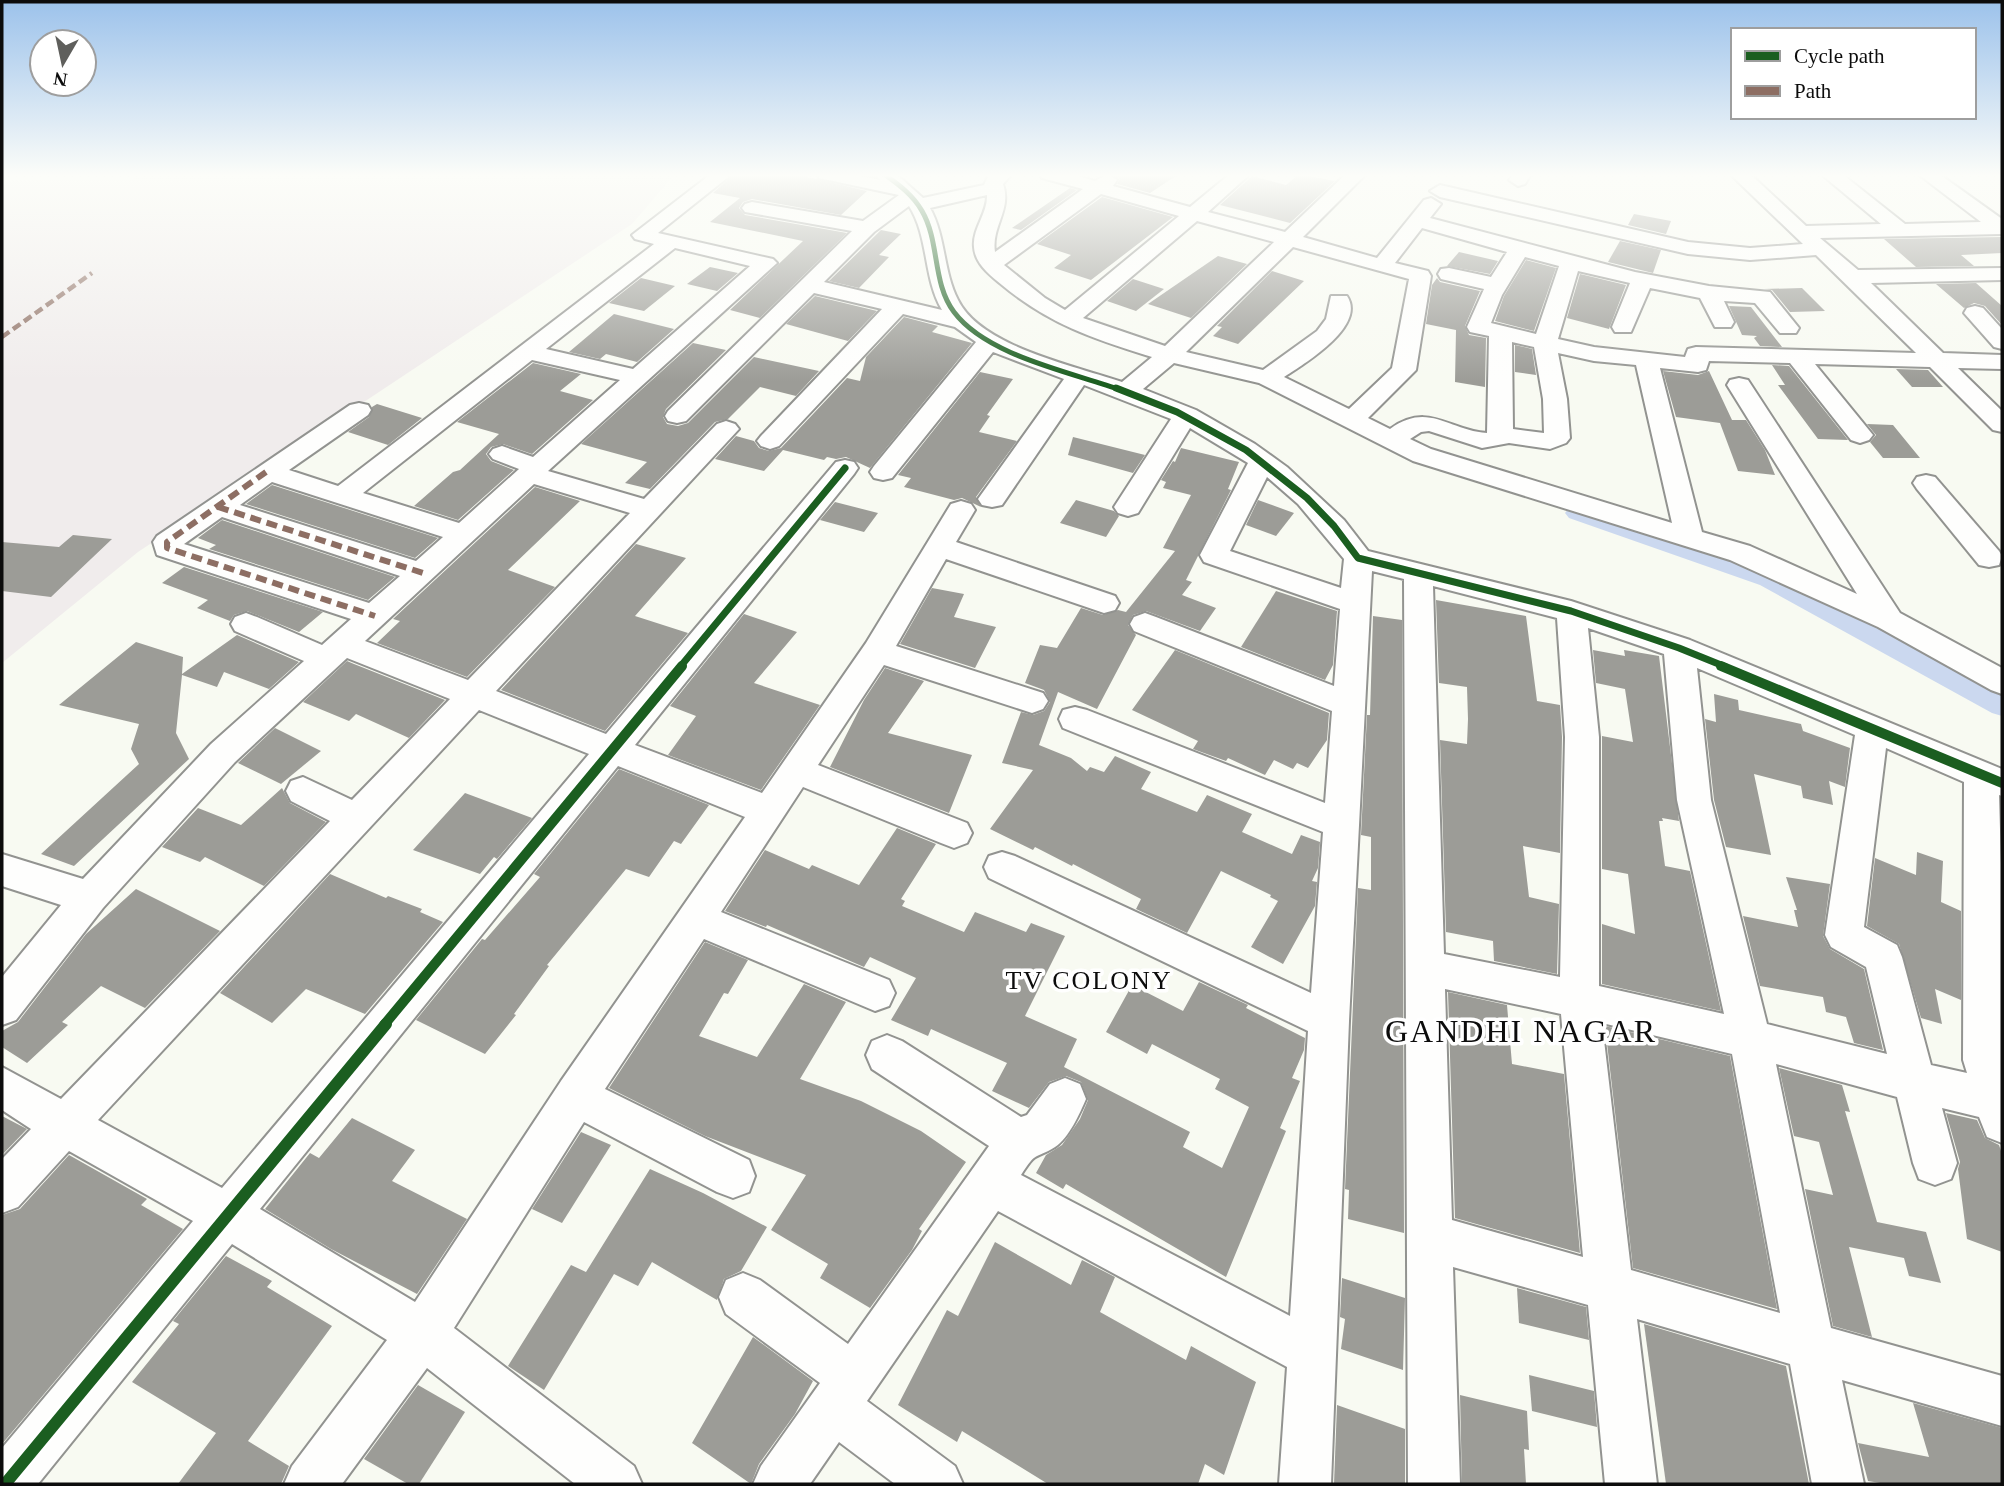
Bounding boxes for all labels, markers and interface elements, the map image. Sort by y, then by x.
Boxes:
north arrow [28,28,98,98]
legend [1731,28,1976,119]
text: Cycle path [1794,44,1885,68]
text: N [52,68,69,91]
text: Path [1794,79,1832,103]
district label: TV COLONY [1005,966,1173,995]
district label: GANDHI NAGAR [1385,1013,1657,1049]

